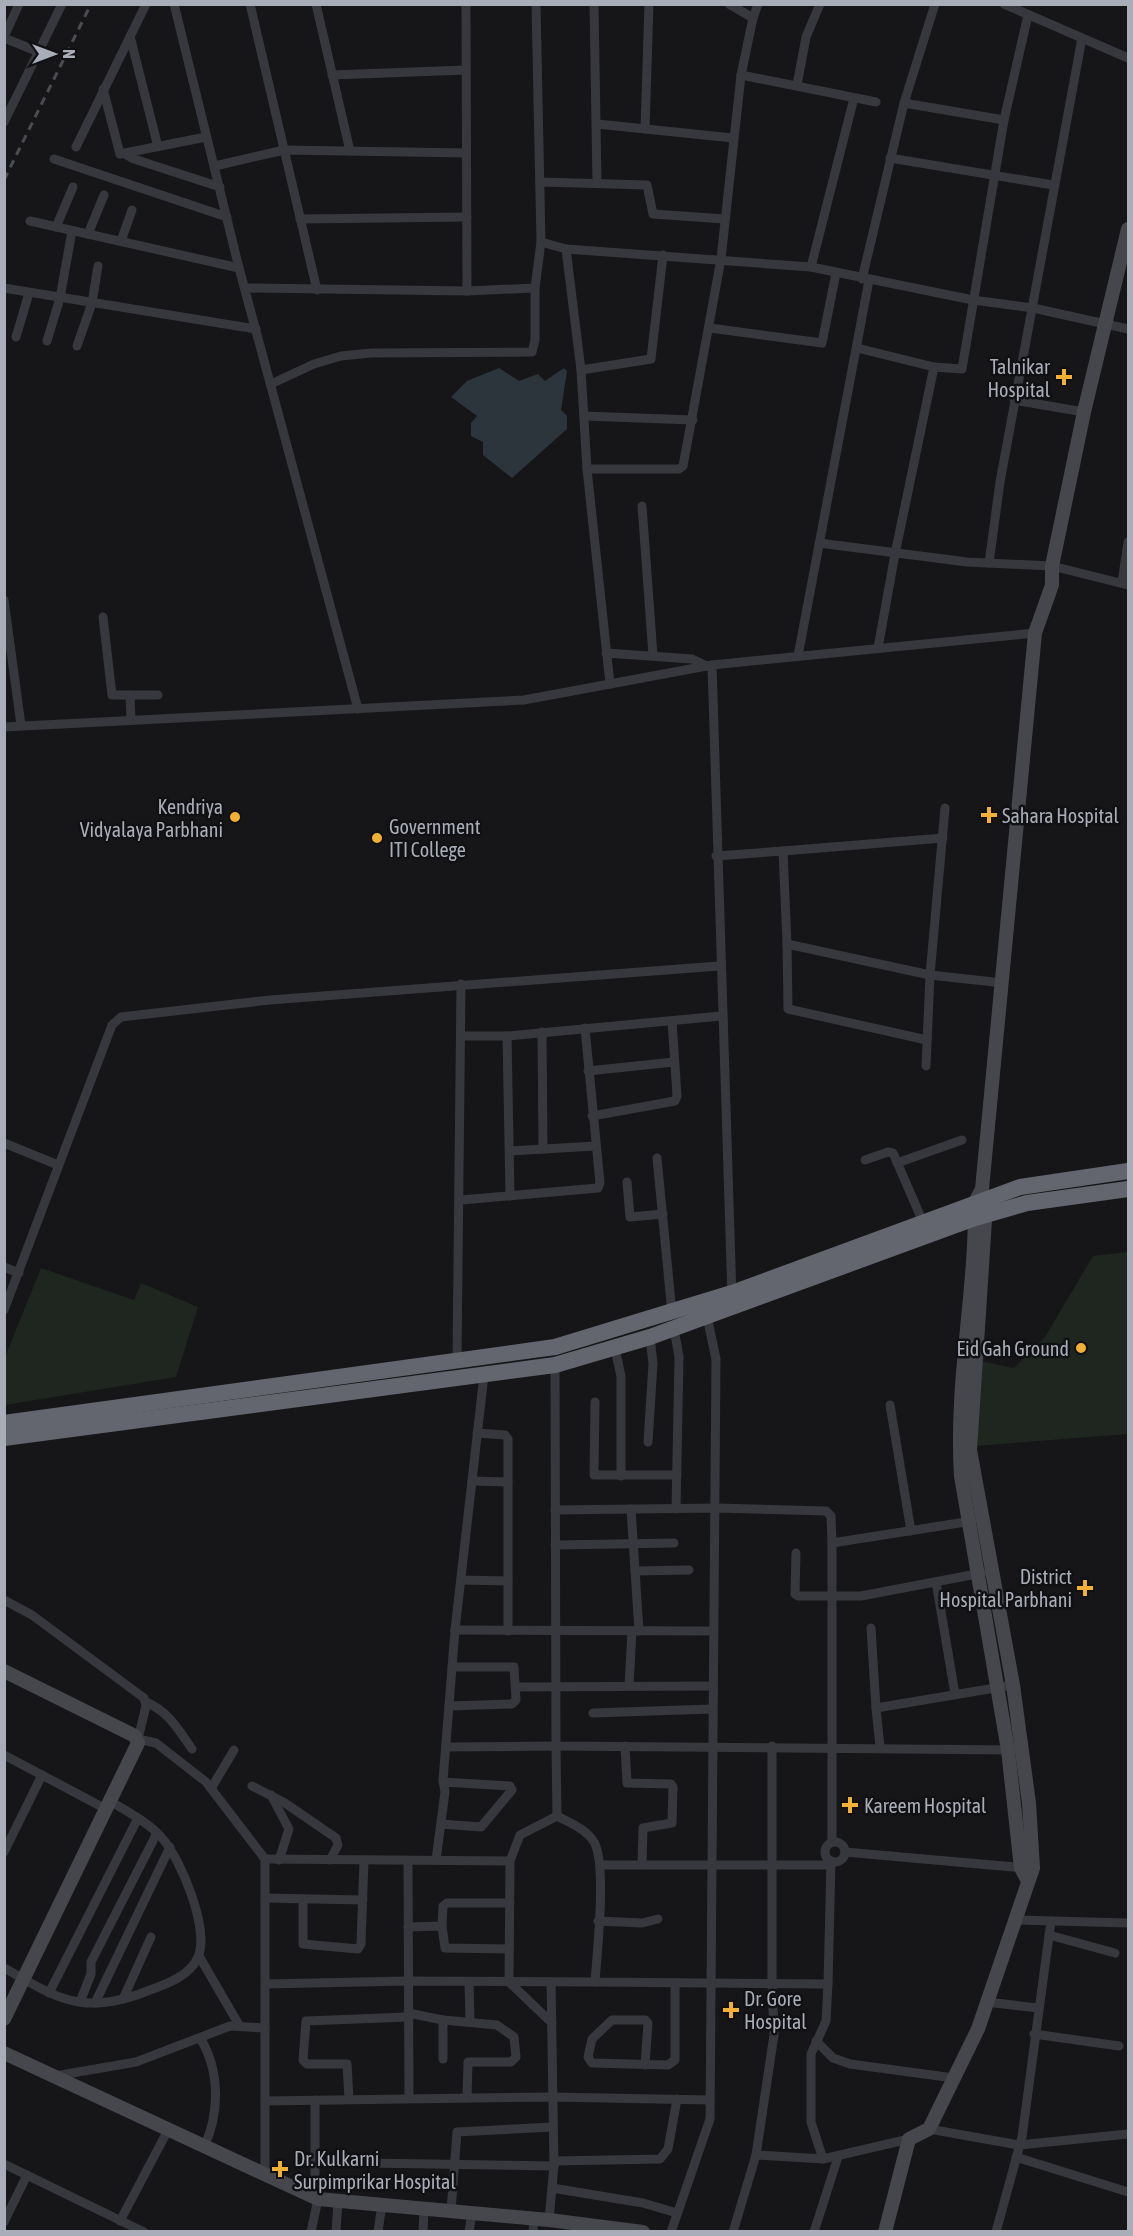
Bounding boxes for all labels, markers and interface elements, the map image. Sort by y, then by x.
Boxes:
north arrow [24,24,84,84]
text: N [60,49,78,59]
place label: Talnikar Hospital [987,355,1051,401]
marker: Talnikar Hospital [1055,368,1073,386]
place label: Kendriya Vidyalaya Parbhani [80,795,223,841]
place label: Sahara Hospital [1002,804,1119,827]
marker: Sahara Hospital [980,806,998,824]
marker: Kendriya Vidyalaya Parbhani [228,810,242,824]
place label: Government ITI College [389,815,481,861]
marker: Government ITI College [370,831,384,845]
place label: Eid Gah Ground [957,1337,1069,1360]
marker: Eid Gah Ground [1074,1341,1088,1355]
place label: District Hospital Parbhani [939,1565,1072,1611]
marker: District Hospital Parbhani [1076,1579,1094,1597]
place label: Kareem Hospital [864,1794,987,1817]
marker: Kareem Hospital [841,1796,859,1814]
place label: Dr. Gore Hospital [744,1987,807,2033]
marker: Dr. Gore Hospital [722,2001,740,2019]
place label: Dr. Kulkarni Surpimprikar Hospital [294,2147,456,2193]
marker: Dr. Kulkarni Surpimprikar Hospital [271,2160,289,2178]

